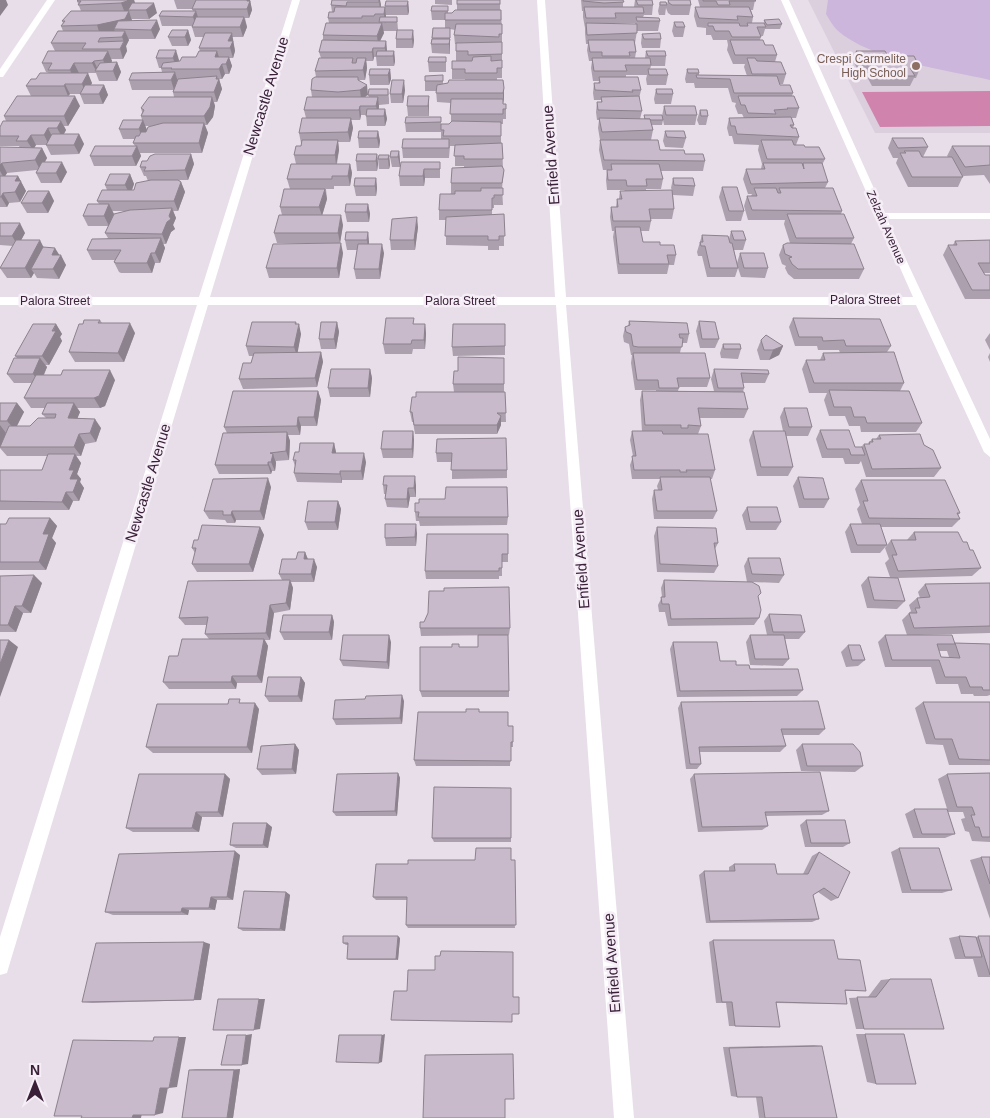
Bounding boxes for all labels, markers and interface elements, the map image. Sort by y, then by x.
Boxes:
street label: Newcastle Avenue [239,34,292,157]
place label: Crespi Carmelite High School [817,52,906,80]
marker: Crespi Carmelite High School [910,60,922,72]
street label: Enfield Avenue [539,105,562,205]
street label: Zelzah Avenue [864,188,909,266]
street label: Palora Street [830,293,901,307]
street label: Palora Street [20,294,91,308]
street label: Palora Street [425,294,496,308]
street label: Newcastle Avenue [121,421,174,544]
street label: Enfield Avenue [569,509,592,609]
street label: Enfield Avenue [600,913,623,1013]
north arrow [10,1058,60,1108]
text: N [30,1062,40,1078]

